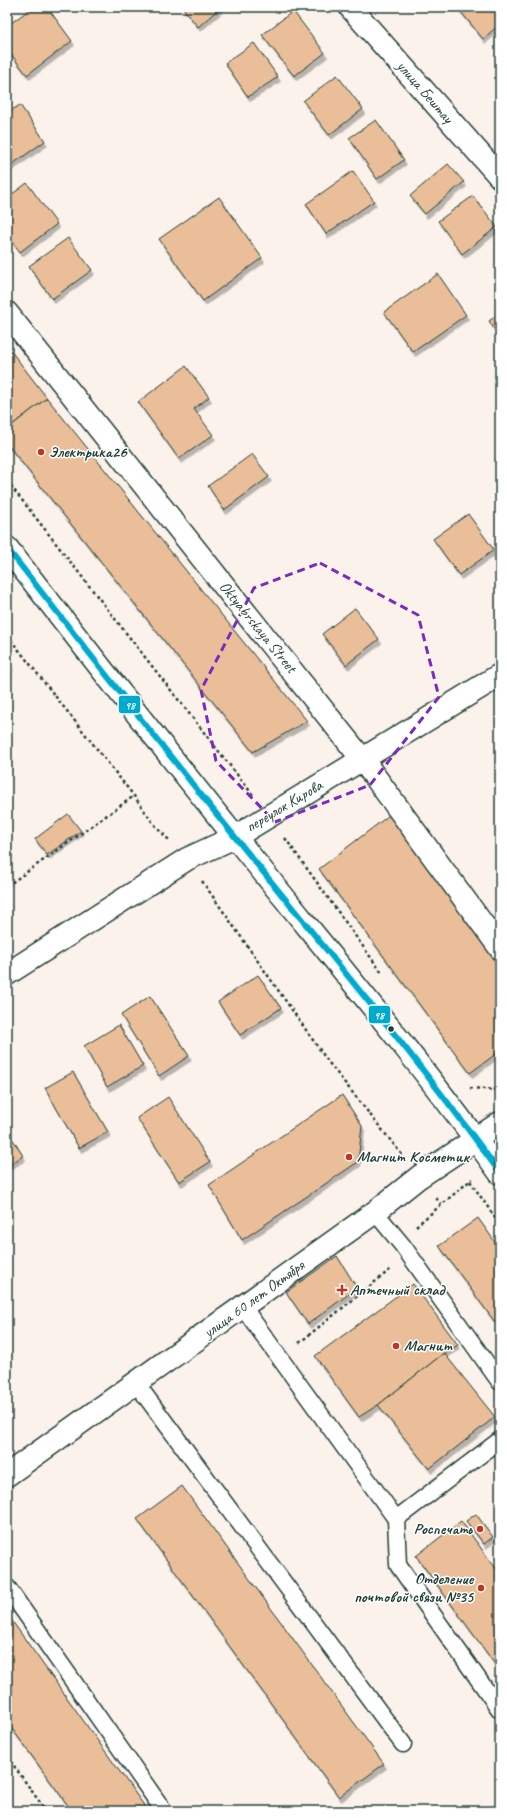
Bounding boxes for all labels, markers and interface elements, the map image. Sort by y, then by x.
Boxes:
street label: улица Бештау [392,56,459,129]
place label: Электрика26 [49,442,128,462]
marker: Электрика26 [36,447,46,457]
street label: Oktyabrskaya Street [215,577,302,678]
line badge: 98 [118,695,141,714]
text: 98 [125,698,137,712]
street label: переулок Кирова [242,775,327,837]
line badge: 98 [368,1005,391,1024]
text: 98 [374,1008,386,1022]
unlabelled marker [386,1024,396,1034]
place label: Магнит Косметик [357,1147,471,1167]
marker: Магнит Косметик [344,1152,354,1162]
street label: улица 60 лет Октября [199,1255,310,1343]
place label: Аптечный склад [350,1280,446,1300]
marker: Аптечный склад [337,1285,347,1295]
place label: Магнит [404,1336,453,1356]
marker: Магнит [391,1341,401,1351]
place label: Роспечать [414,1519,473,1539]
marker: Роспечать [475,1524,485,1534]
place label: Отделение почтовой связи №35 [354,1569,475,1607]
marker: Отделение почтовой связи №35 [476,1583,486,1593]

